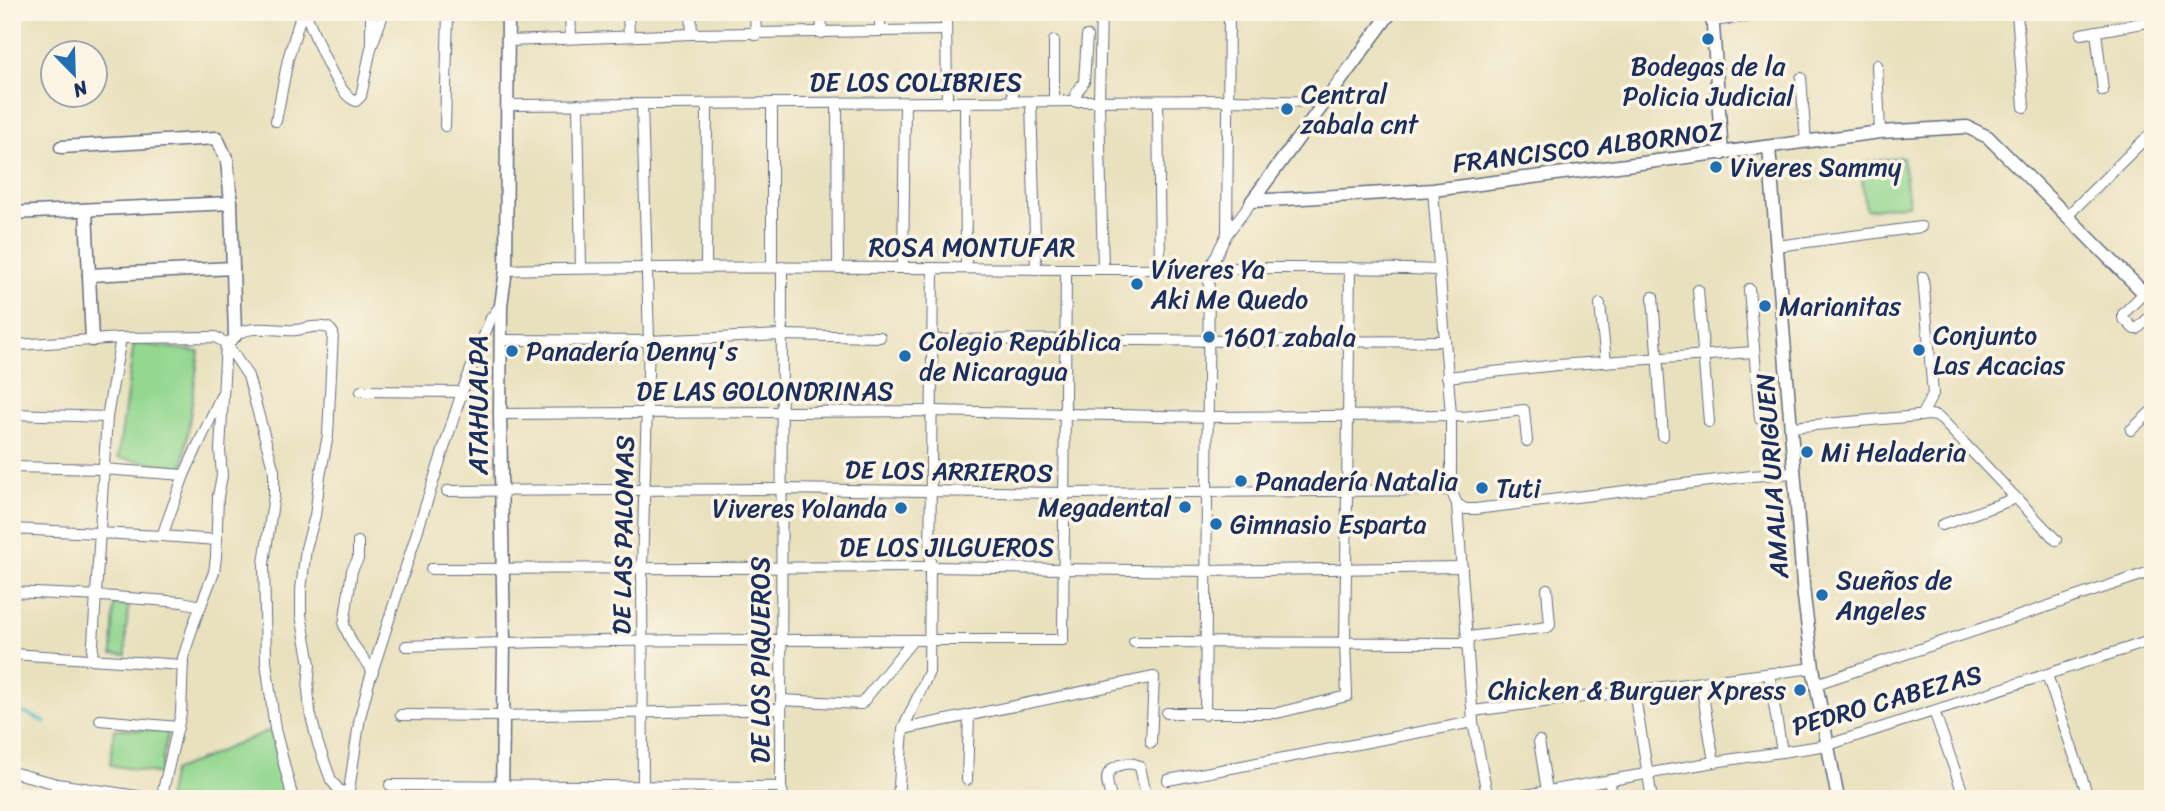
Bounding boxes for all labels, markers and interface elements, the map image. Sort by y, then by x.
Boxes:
marker: Bodegas de la Policia Judicial [1700,31,1716,47]
north arrow [38,38,108,108]
place label: Bodegas de la Policia Judicial [1622,43,1794,119]
street label: DE LOS COLIBRIES [810,59,1022,105]
text: N [67,71,94,107]
place label: Central zabala cnt [1300,71,1420,147]
marker: Central zabala cnt [1279,101,1295,117]
street label: FRANCISCO ALBORNOZ [1450,108,1726,186]
place label: Viveres Sammy [1730,144,1902,190]
marker: Viveres Sammy [1708,159,1724,175]
street label: ROSA MONTUFAR [869,224,1075,270]
place label: Víveres Ya Aki Me Quedo [1150,246,1308,322]
marker: Víveres Ya Aki Me Quedo [1129,276,1145,292]
place label: Marianitas [1779,283,1902,329]
marker: Marianitas [1757,298,1773,314]
place label: Conjunto Las Acacias [1933,312,2066,388]
place label: 1601 zabala [1223,314,1356,360]
place label: Colegio República de Nicaragua [919,318,1121,394]
place label: Panadería Denny's [526,328,739,374]
marker: 1601 zabala [1201,329,1217,345]
street label: ATAHUALPA [455,335,501,476]
marker: Conjunto Las Acacias [1911,342,1927,358]
marker: Panadería Denny's [504,343,520,359]
marker: Colegio República de Nicaragua [897,348,913,364]
street label: DE LAS GOLONDRINAS [636,368,894,414]
street label: AMALIA URIGUEN [1742,372,1802,581]
place label: Mi Heladeria [1821,429,1966,475]
street label: DE LAS PALOMAS [598,435,648,635]
marker: Mi Heladeria [1799,444,1815,460]
street label: DE LOS ARRIEROS [845,446,1053,496]
place label: Panadería Natalia [1255,458,1459,504]
place label: Tuti [1496,465,1541,511]
marker: Panadería Natalia [1233,473,1249,489]
marker: Tuti [1474,480,1490,496]
place label: Megadental [1038,484,1172,530]
place label: Viveres Yolanda [712,485,887,531]
marker: Megadental [1177,499,1193,515]
marker: Viveres Yolanda [893,500,909,516]
place label: Gimnasio Esparta [1230,501,1426,547]
marker: Gimnasio Esparta [1208,516,1224,532]
street label: DE LOS JILGUEROS [839,524,1055,570]
street label: DE LOS PIQUEROS [737,556,783,764]
place label: Sueños de Angeles [1835,557,1952,633]
marker: Sueños de Angeles [1814,587,1830,603]
street label: PEDRO CABEZAS [1786,651,1988,749]
place label: Chicken & Burguer Xpress [1488,667,1786,713]
marker: Chicken & Burguer Xpress [1792,682,1808,698]

